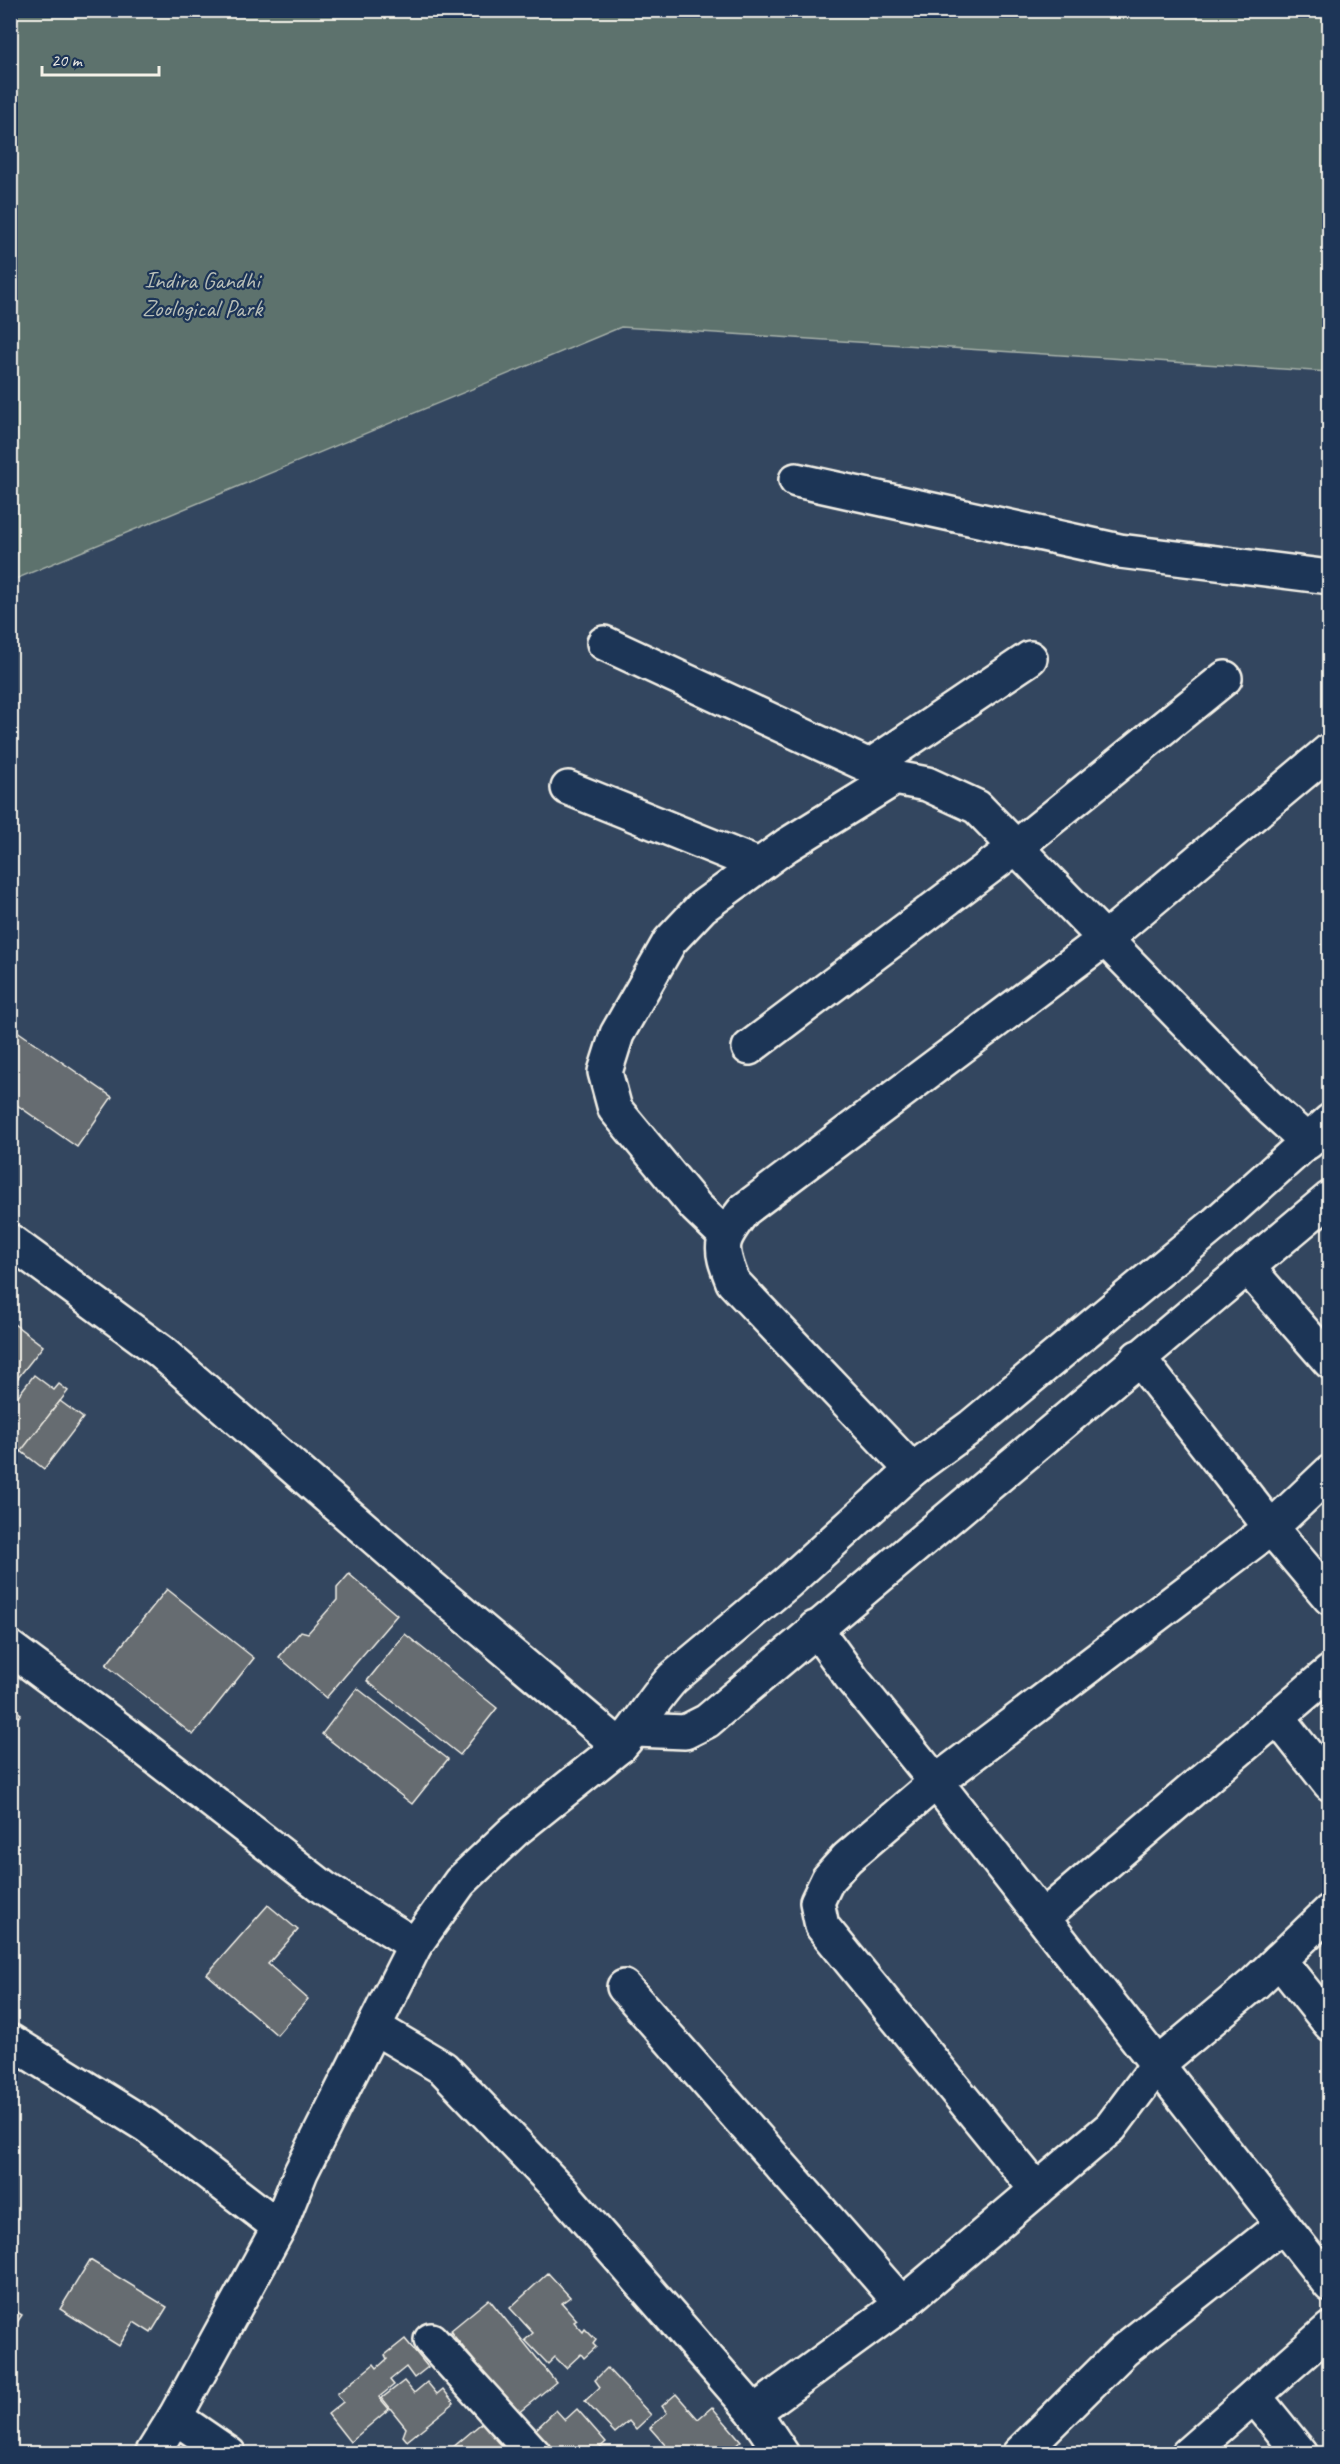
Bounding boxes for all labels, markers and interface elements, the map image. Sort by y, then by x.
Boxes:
scale bar [42,39,159,77]
text: 20 m [51,49,84,71]
park label: Indira Gandhi Zoological Park [142,265,264,323]

